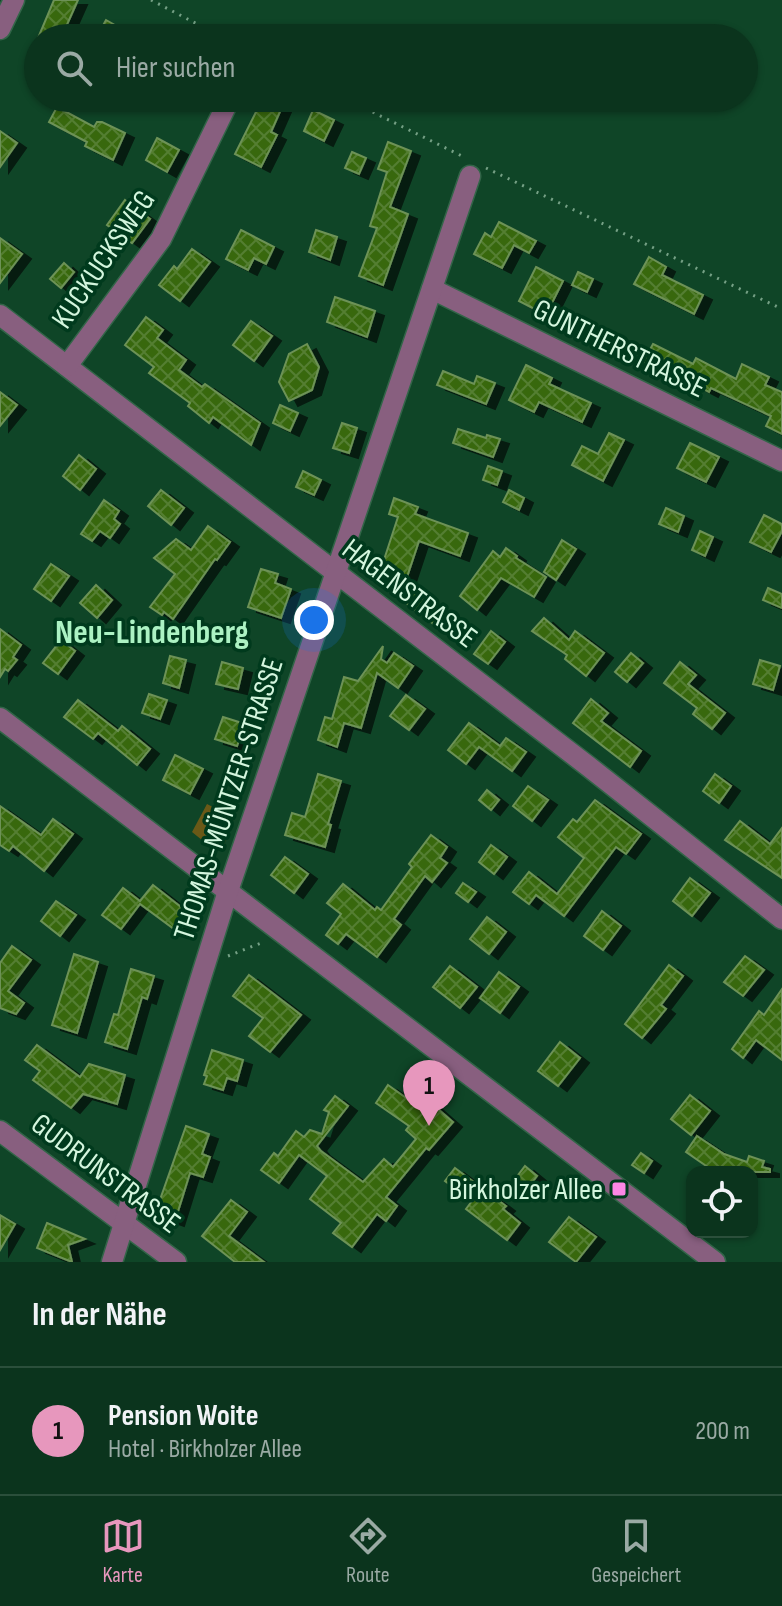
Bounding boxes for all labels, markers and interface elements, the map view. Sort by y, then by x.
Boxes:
search box [24,24,758,112]
icon: search [52,46,96,90]
text: Hier suchen [116,50,235,86]
street label: KUCKUCKSWEG [44,184,163,335]
street label: GUNTHERSTRASSE [527,292,712,406]
street label: HAGENSTRASSE [335,531,484,656]
your location [294,600,334,640]
district label: Neu-Lindenberg [55,612,249,653]
street label: THOMAS-MÜNTZER-STRASSE [166,654,292,945]
pin: 1 [403,1060,455,1126]
street label: GUDRUNSTRASSE [24,1106,187,1242]
map controls [686,1166,758,1238]
button: locate [686,1166,758,1238]
place label: Birkholzer Allee [449,1172,603,1208]
marker: Birkholzer Allee [610,1180,628,1198]
text: In der Nähe [32,1294,167,1335]
text: Pension Woite [108,1398,258,1434]
text: 1 [53,1416,63,1447]
text: 200 m [695,1416,750,1447]
text: Hotel · Birkholzer Allee [108,1434,302,1465]
tab: Karte [101,1514,145,1589]
tab: Route [346,1514,390,1589]
tab: Gespeichert [591,1514,681,1589]

